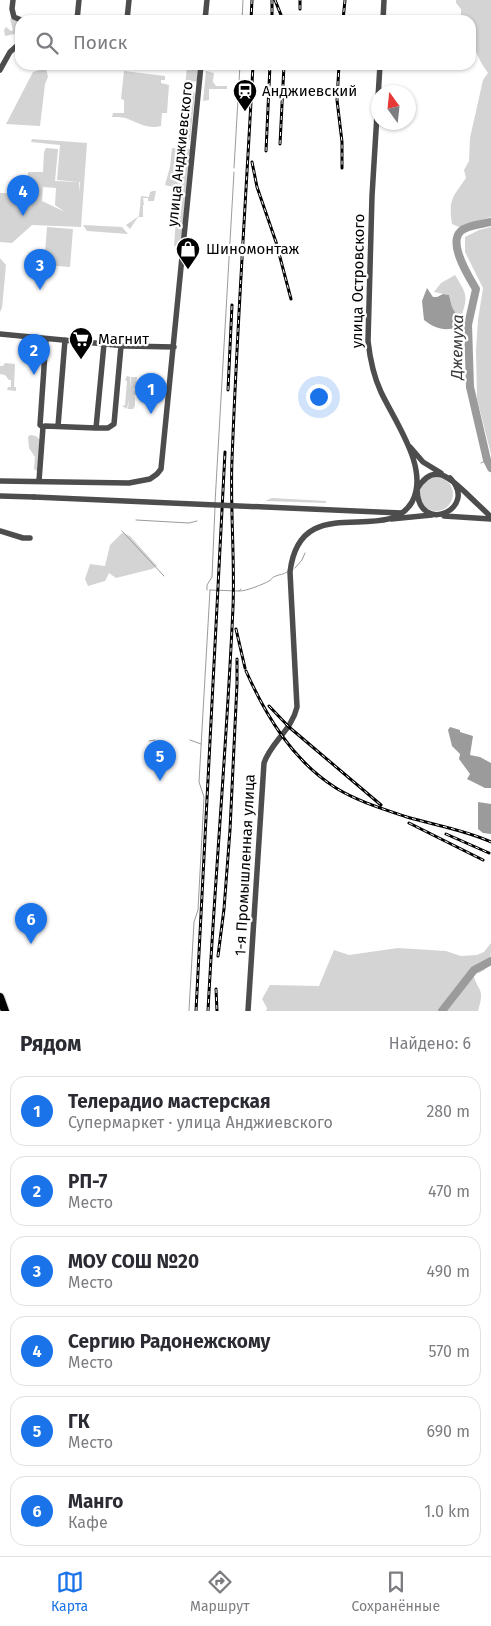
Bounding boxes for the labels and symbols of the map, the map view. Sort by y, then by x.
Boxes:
station icon: Анджиевский [232,78,258,112]
street label: улица Анджиевского [163,80,197,228]
place label: Анджиевский [262,82,357,100]
north arrow [371,85,416,130]
pin: 4 [7,175,39,216]
street label: улица Островского [348,214,368,348]
shop icon: Шиномонтаж [175,236,201,270]
place label: Шиномонтаж [206,240,300,258]
pin: 3 [24,249,56,290]
water label: Джемуха [447,314,467,382]
supermarket icon: Магнит [68,326,94,360]
place label: Магнит [98,330,149,348]
pin: 2 [18,334,50,375]
pin: 1 [135,373,167,414]
your location [306,384,332,410]
pin: 5 [144,740,176,781]
street label: 1-я Промышленная улица [231,774,259,956]
pin: 6 [15,903,47,944]

